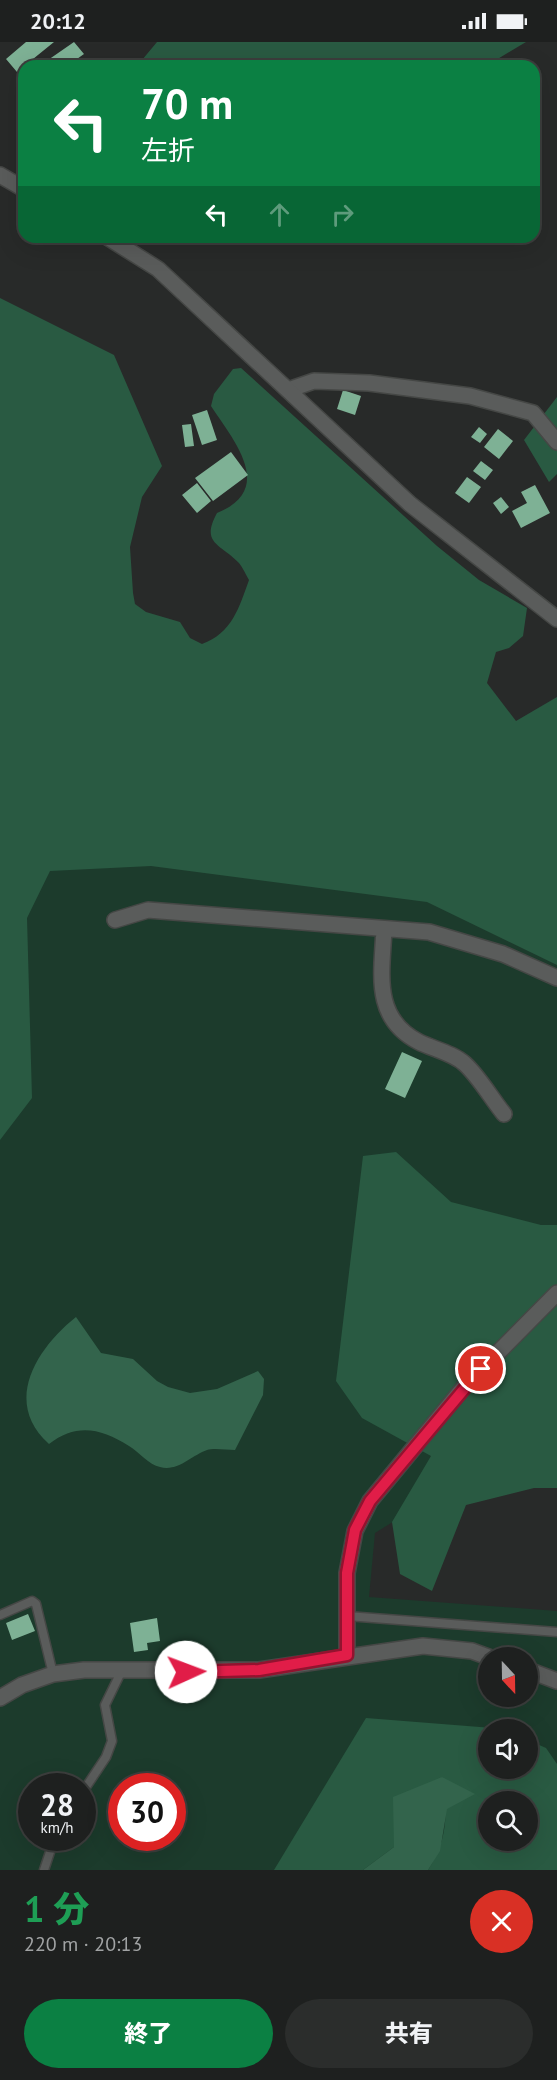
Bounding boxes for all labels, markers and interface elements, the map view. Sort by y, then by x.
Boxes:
text: 20:12 [30,7,86,35]
text: 70 m [141,76,233,131]
icon: left [42,84,120,162]
text: 左折 [141,133,195,167]
icon: left [200,198,233,231]
icon: ahead [263,198,296,231]
icon: right [326,198,359,231]
pin [455,1343,506,1394]
icon: arrive [464,1352,497,1385]
position arrow [154,1640,218,1704]
north arrow [478,1647,538,1707]
map controls [478,1647,538,1851]
button: sound [478,1719,538,1779]
speed limit sign: 30 [108,1773,186,1851]
text: 28 [40,1785,74,1824]
button: search [478,1791,538,1851]
text: km/h [41,1818,73,1837]
text: 1 分 [24,1885,90,1932]
button: close [470,1890,533,1953]
text: 220 m · 20:13 [24,1931,142,1957]
button: 終了 [24,1999,273,2068]
button: 共有 [285,1999,533,2068]

